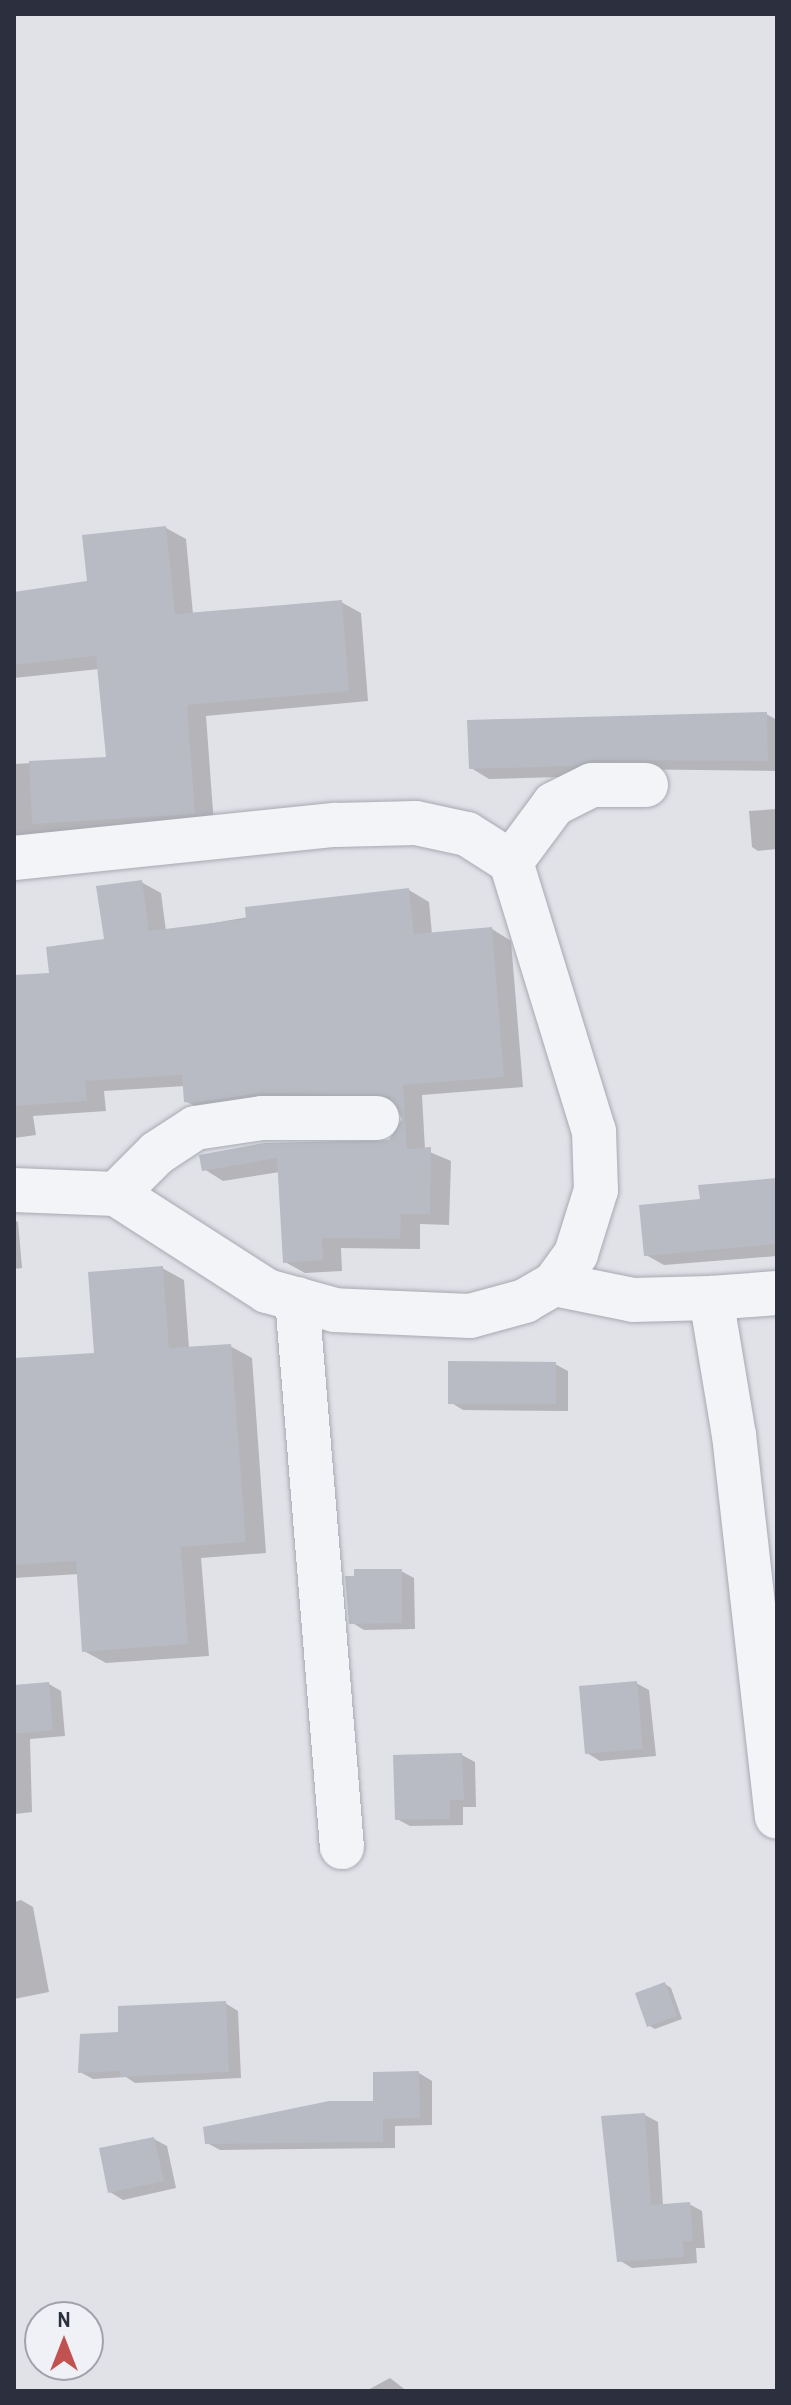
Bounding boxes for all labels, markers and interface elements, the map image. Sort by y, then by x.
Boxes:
north arrow [24,2301,104,2381]
text: N [57,2304,71,2334]

